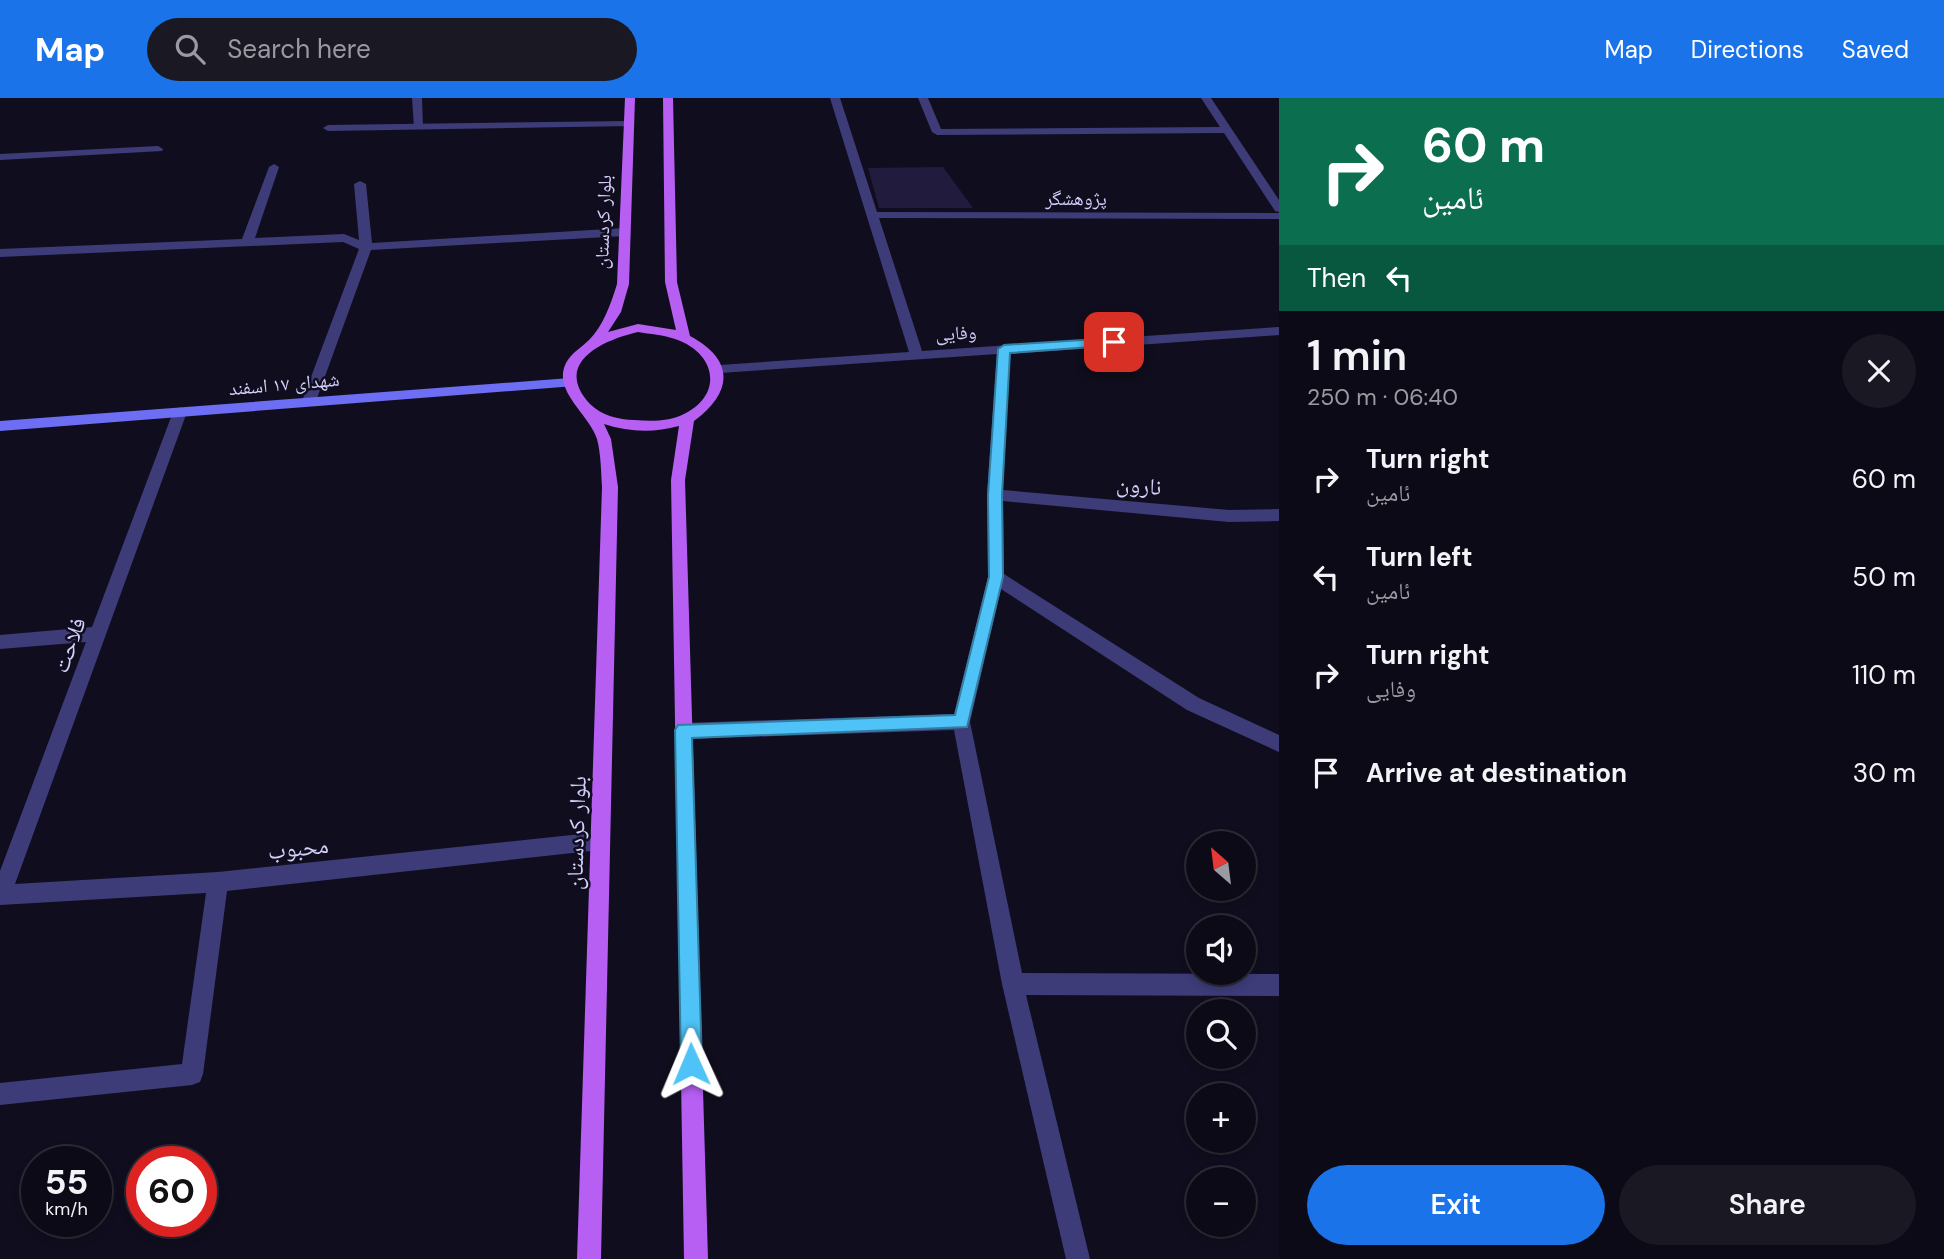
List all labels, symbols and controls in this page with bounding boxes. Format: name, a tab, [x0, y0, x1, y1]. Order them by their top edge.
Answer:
search box	[147, 18, 637, 81]
text: Map	[35, 28, 105, 71]
icon: search	[171, 30, 209, 68]
text: Search here	[227, 32, 371, 66]
text: Map	[1605, 34, 1653, 65]
text: Directions	[1691, 34, 1804, 65]
text: Saved	[1842, 34, 1909, 65]
text: 60 m	[1422, 113, 1545, 177]
icon: right	[1307, 126, 1398, 217]
street label: بلوار کردستان	[589, 174, 617, 270]
text: ئامین	[1422, 177, 1484, 219]
street label: پژوهشگر	[1044, 186, 1107, 211]
icon: left	[1380, 259, 1418, 297]
text: Then	[1307, 261, 1366, 295]
pin	[1084, 312, 1144, 372]
street label: وفایی	[935, 319, 977, 347]
icon: arrive	[1095, 323, 1133, 361]
text: 1 min	[1307, 328, 1407, 383]
button: close	[1842, 334, 1916, 408]
street label: شهدای ۱۷ اسفند	[228, 367, 340, 401]
text: 250 m · 06:40	[1307, 382, 1458, 412]
text: Turn right	[1366, 442, 1490, 476]
icon: right	[1307, 460, 1345, 498]
text: 60 m	[1852, 462, 1916, 496]
street label: نارون	[1115, 468, 1163, 502]
text: ئامین	[1366, 478, 1410, 508]
text: Turn left	[1366, 540, 1473, 574]
icon: left	[1307, 558, 1345, 596]
text: 50 m	[1852, 560, 1916, 594]
text: ئامین	[1366, 576, 1410, 606]
street label: فلاحت	[45, 613, 93, 677]
text: Turn right	[1366, 638, 1490, 672]
icon: right	[1307, 656, 1345, 694]
text: 110 m	[1852, 658, 1916, 692]
text: وفایی	[1366, 674, 1416, 704]
icon: arrive	[1307, 754, 1345, 792]
text: Arrive at destination	[1366, 756, 1627, 790]
text: 30 m	[1853, 756, 1916, 790]
street label: بلوار کردستان	[559, 775, 593, 891]
street label: محبوب	[266, 830, 330, 866]
north arrow	[1186, 831, 1256, 901]
map controls	[1186, 831, 1256, 1237]
button: sound	[1186, 915, 1256, 985]
button: search	[1186, 999, 1256, 1069]
position arrow	[654, 1027, 728, 1101]
button: +	[1186, 1083, 1256, 1153]
speed limit sign: 60	[126, 1146, 217, 1237]
text: 55	[45, 1159, 88, 1205]
button: Exit	[1307, 1165, 1605, 1245]
button: Share	[1619, 1165, 1916, 1245]
button: −	[1186, 1167, 1256, 1237]
text: km/h	[45, 1197, 88, 1221]

